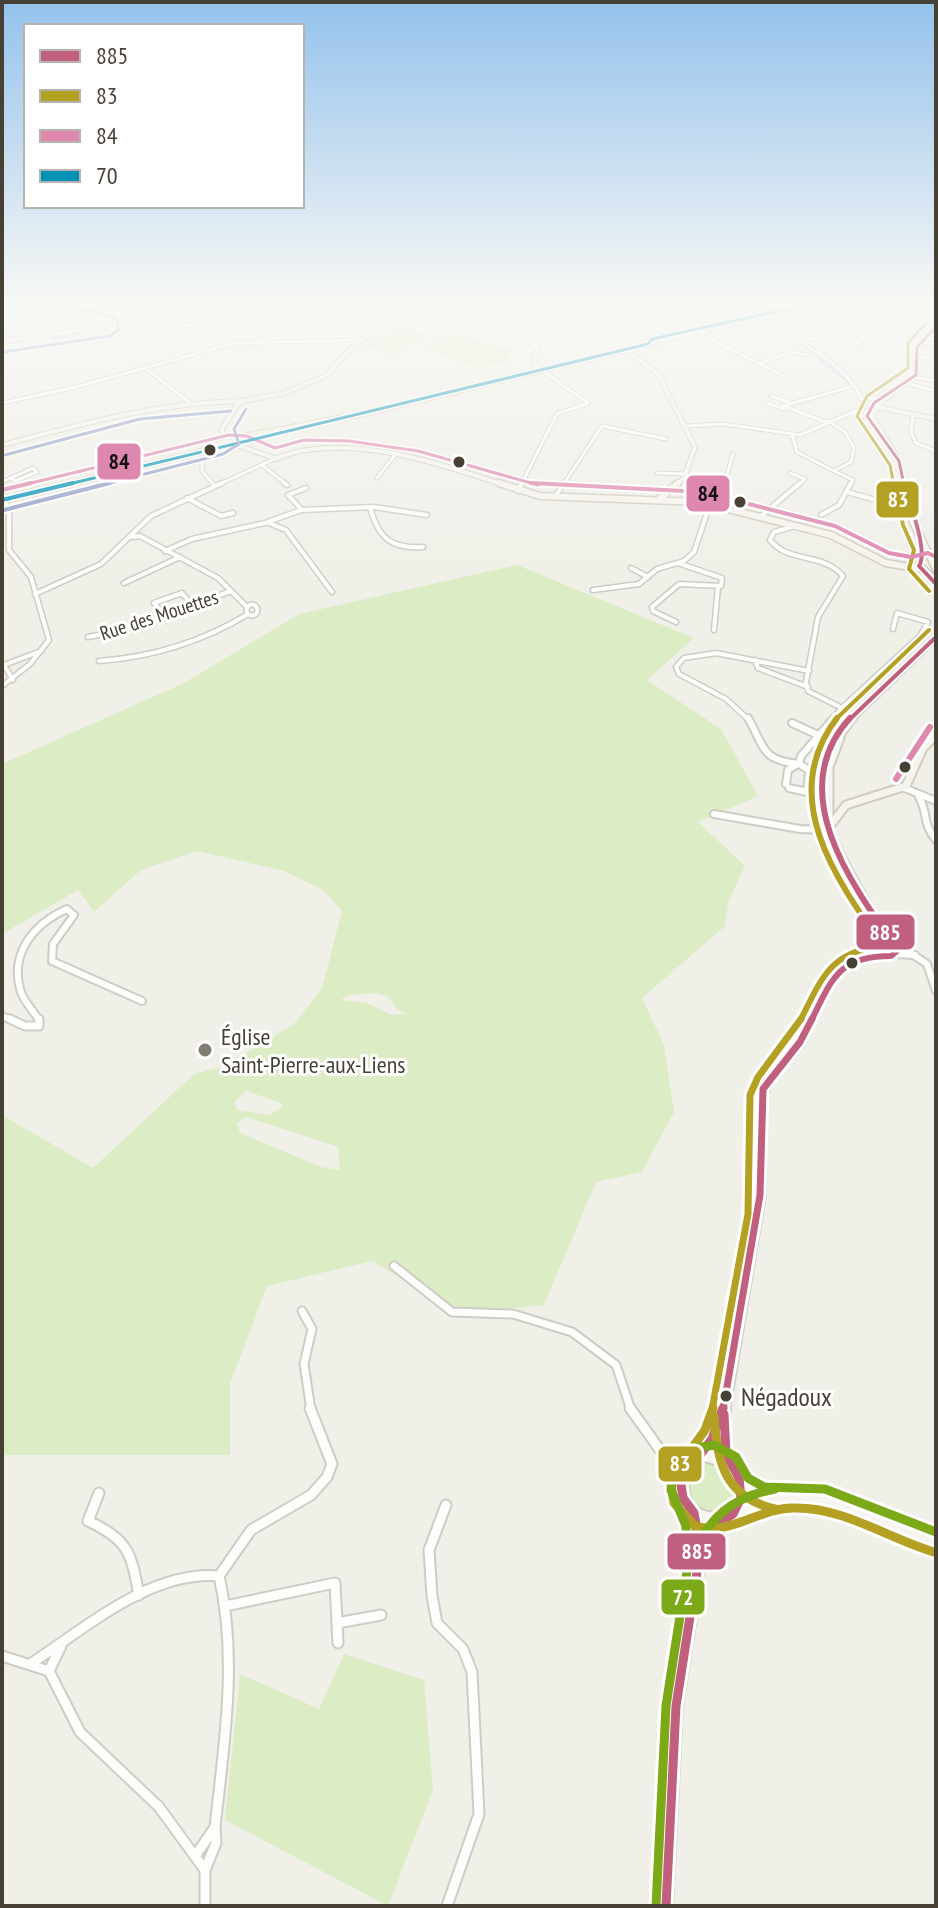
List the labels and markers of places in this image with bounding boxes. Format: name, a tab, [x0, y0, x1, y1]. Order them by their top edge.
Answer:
unlabelled marker	[202, 442, 218, 458]
unlabelled marker	[451, 454, 467, 470]
unlabelled marker	[732, 494, 748, 510]
unlabelled marker	[897, 759, 913, 775]
unlabelled marker	[844, 955, 860, 971]
place label: Église Saint-Pierre-aux-Liens	[221, 1021, 405, 1080]
marker: Église Saint-Pierre-aux-Liens	[196, 1041, 214, 1059]
place label: Négadoux	[741, 1380, 832, 1413]
marker: Négadoux	[718, 1388, 734, 1404]

